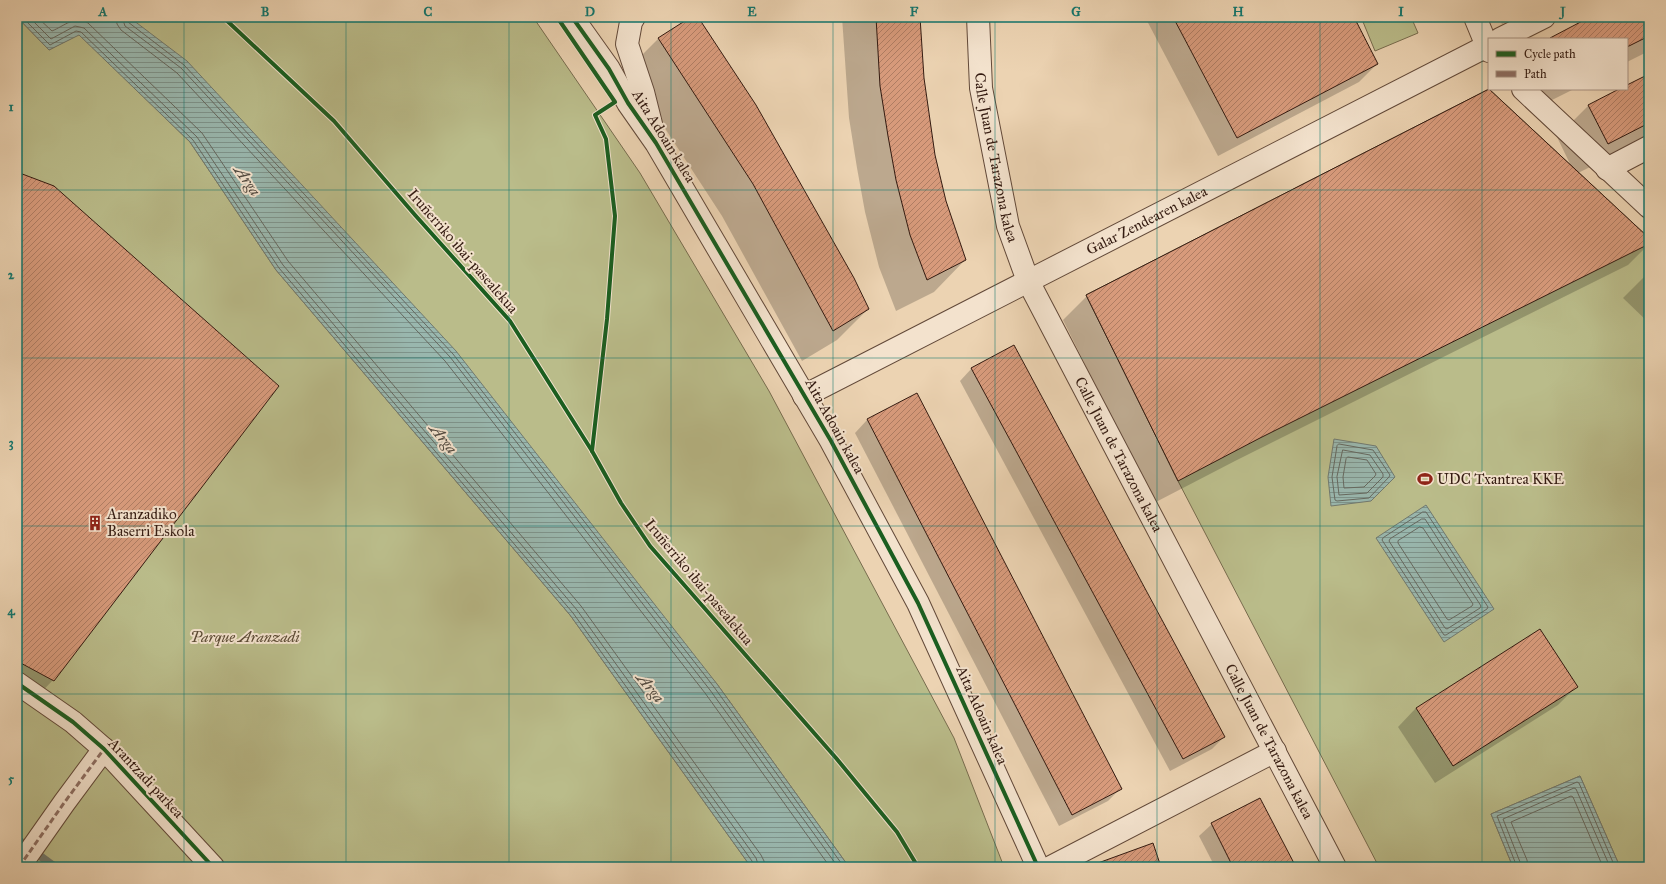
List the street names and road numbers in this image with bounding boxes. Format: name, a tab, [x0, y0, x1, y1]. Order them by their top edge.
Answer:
street label: Calle Juan de Tarazona kalea	[971, 72, 1022, 245]
street label: Aita Adoain kalea	[628, 85, 700, 186]
street label: Galar Zendearen kalea	[1083, 182, 1211, 259]
street label: Iruñerriko ibai-pasealekua	[404, 185, 522, 317]
street label: Aita Adoain kalea	[801, 374, 869, 477]
street label: Calle Juan de Tarazona kalea	[1071, 374, 1167, 536]
street label: Iruñerriko ibai-pasealekua	[641, 515, 757, 649]
street label: Calle Juan de Tarazona kalea	[1221, 661, 1318, 823]
street label: Aita Adoain kalea	[952, 662, 1012, 768]
street label: Arantzadi parkea	[104, 734, 188, 822]

